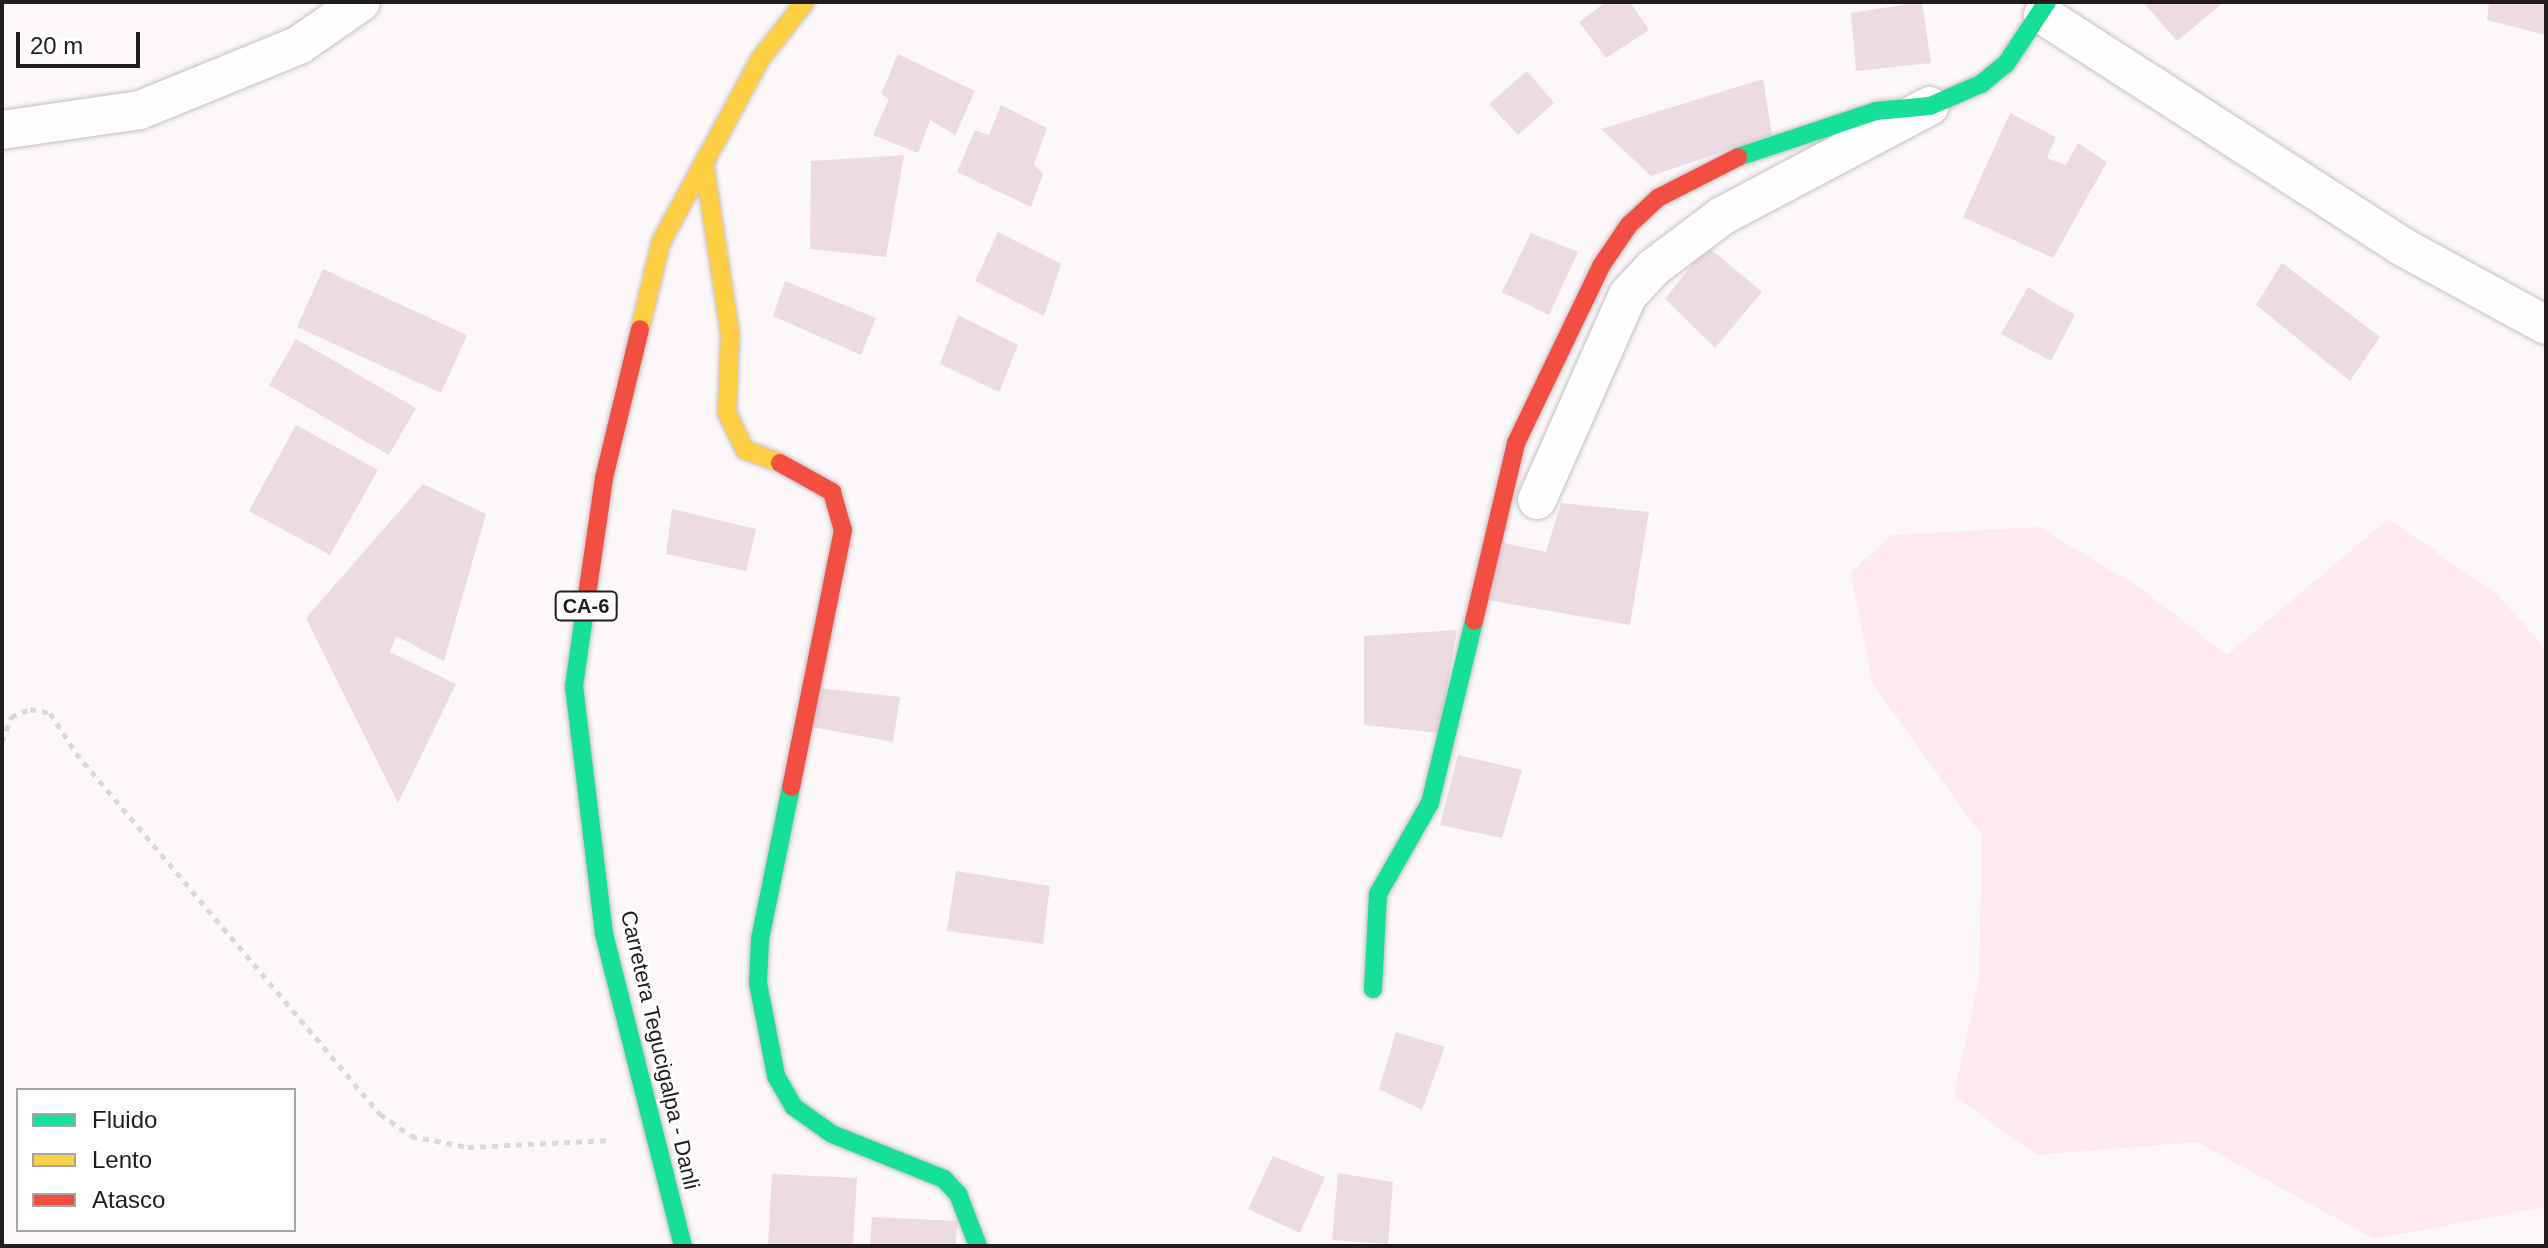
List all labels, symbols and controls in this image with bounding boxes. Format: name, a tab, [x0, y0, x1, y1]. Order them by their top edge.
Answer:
scale bar	[20, 16, 144, 66]
text: 20 m	[30, 32, 83, 59]
road number: CA-6	[554, 590, 618, 622]
street label: Carretera Tegucigalpa - Danli	[615, 908, 705, 1192]
legend	[16, 1088, 296, 1232]
text: Fluido	[92, 1106, 157, 1133]
text: Lento	[92, 1146, 152, 1173]
text: Atasco	[92, 1186, 165, 1213]

